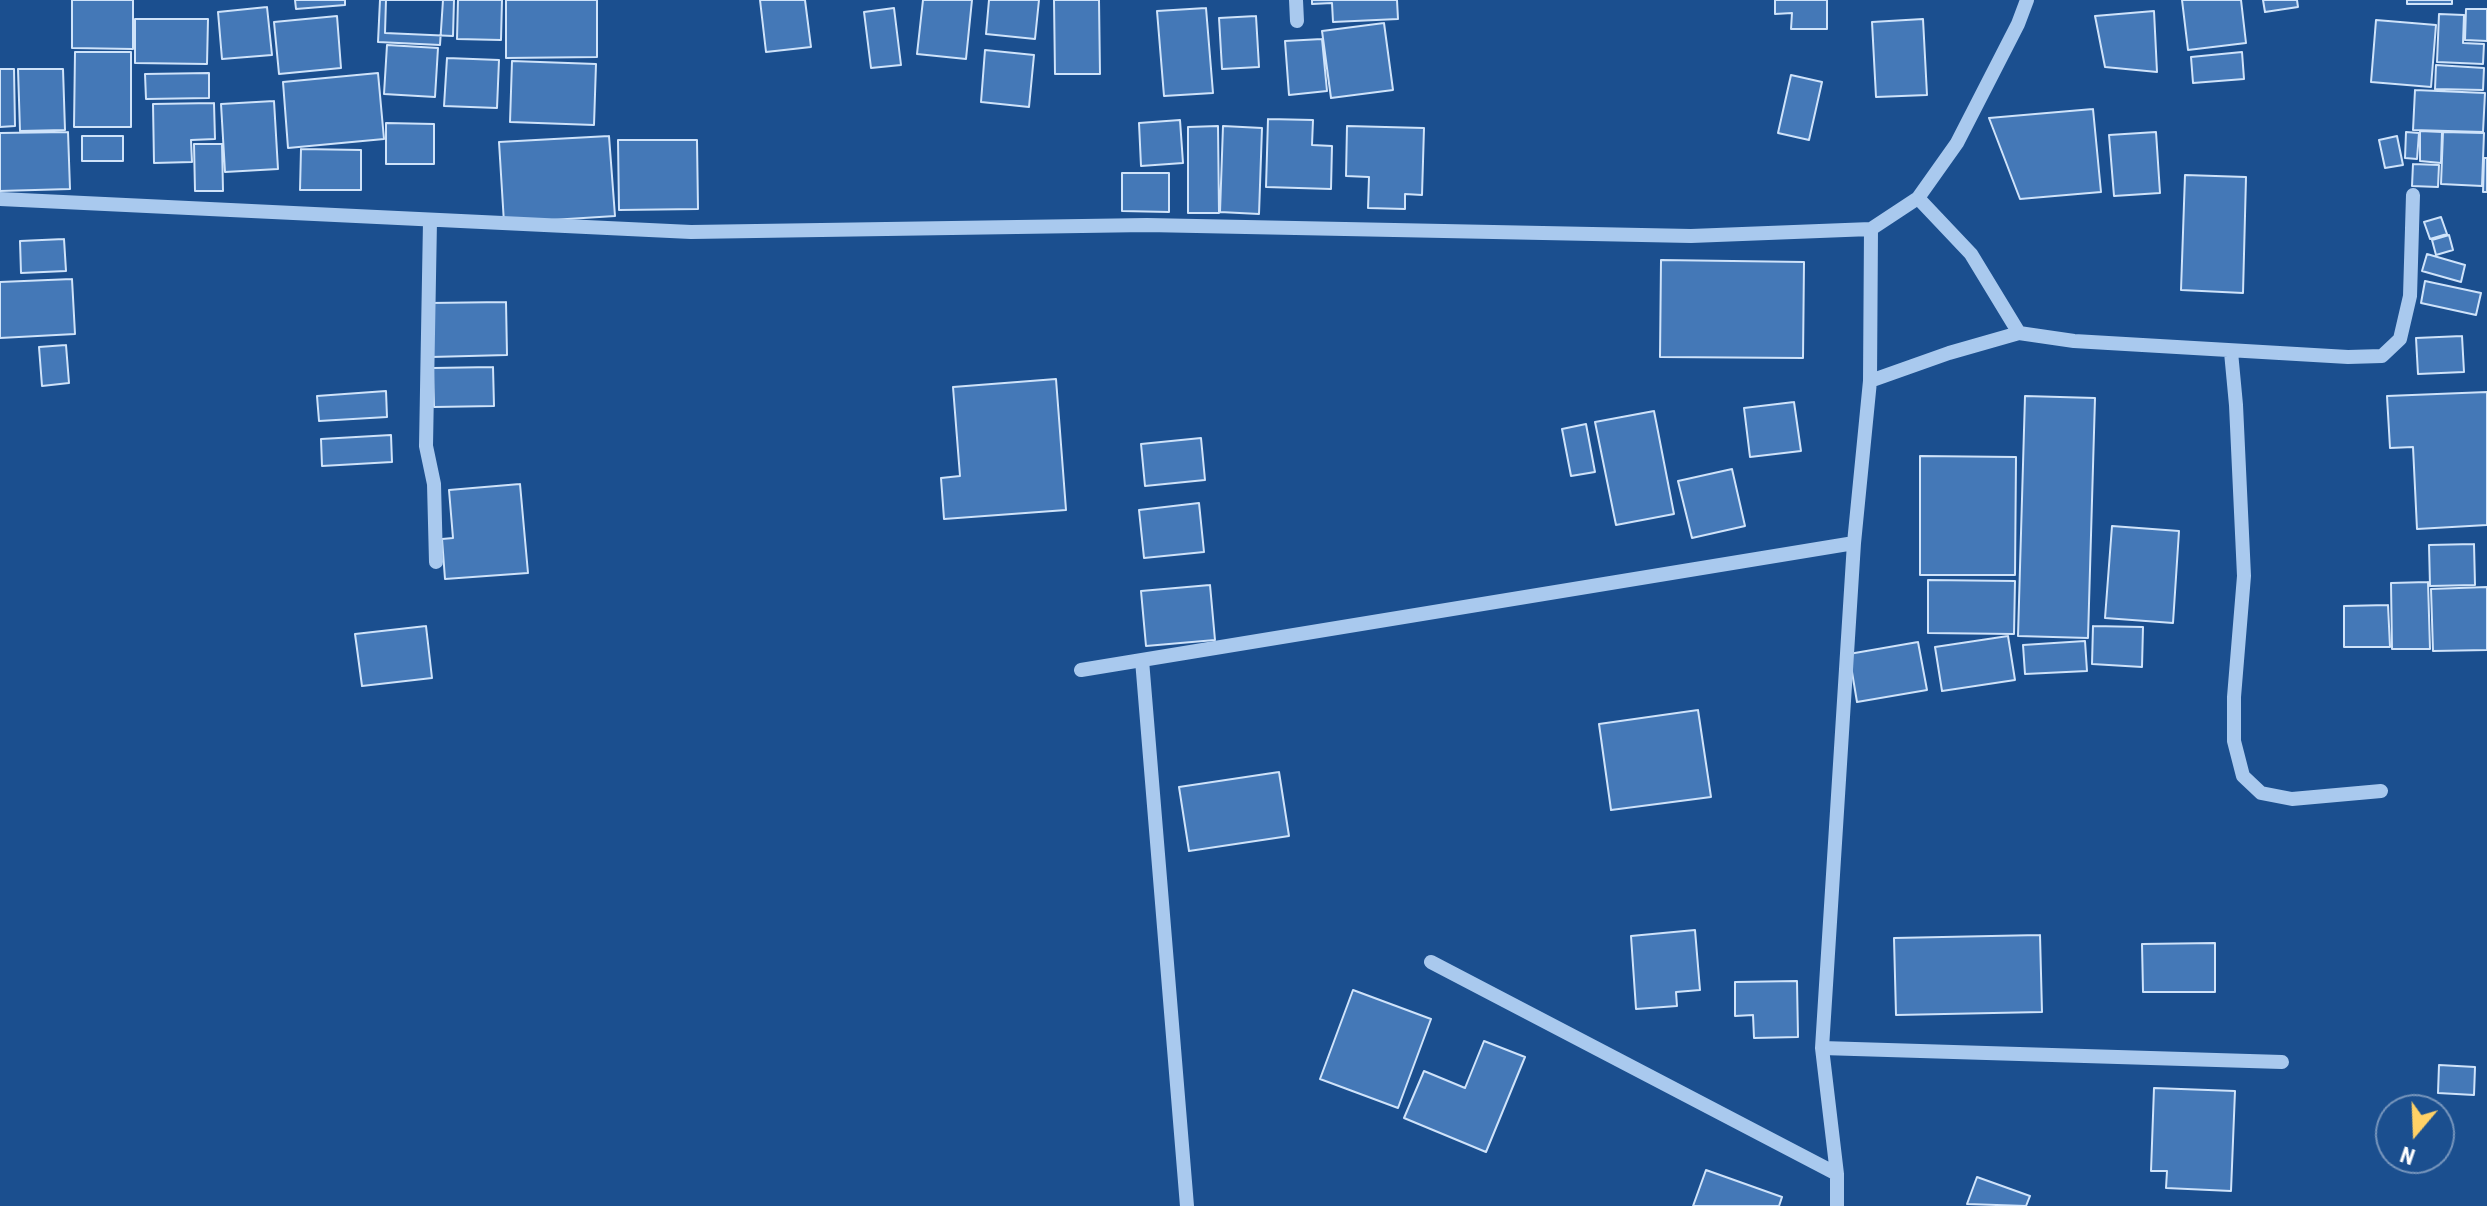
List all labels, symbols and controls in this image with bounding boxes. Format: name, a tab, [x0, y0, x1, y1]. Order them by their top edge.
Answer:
north arrow	[2375, 1094, 2455, 1174]
text: N	[2397, 1141, 2418, 1169]

